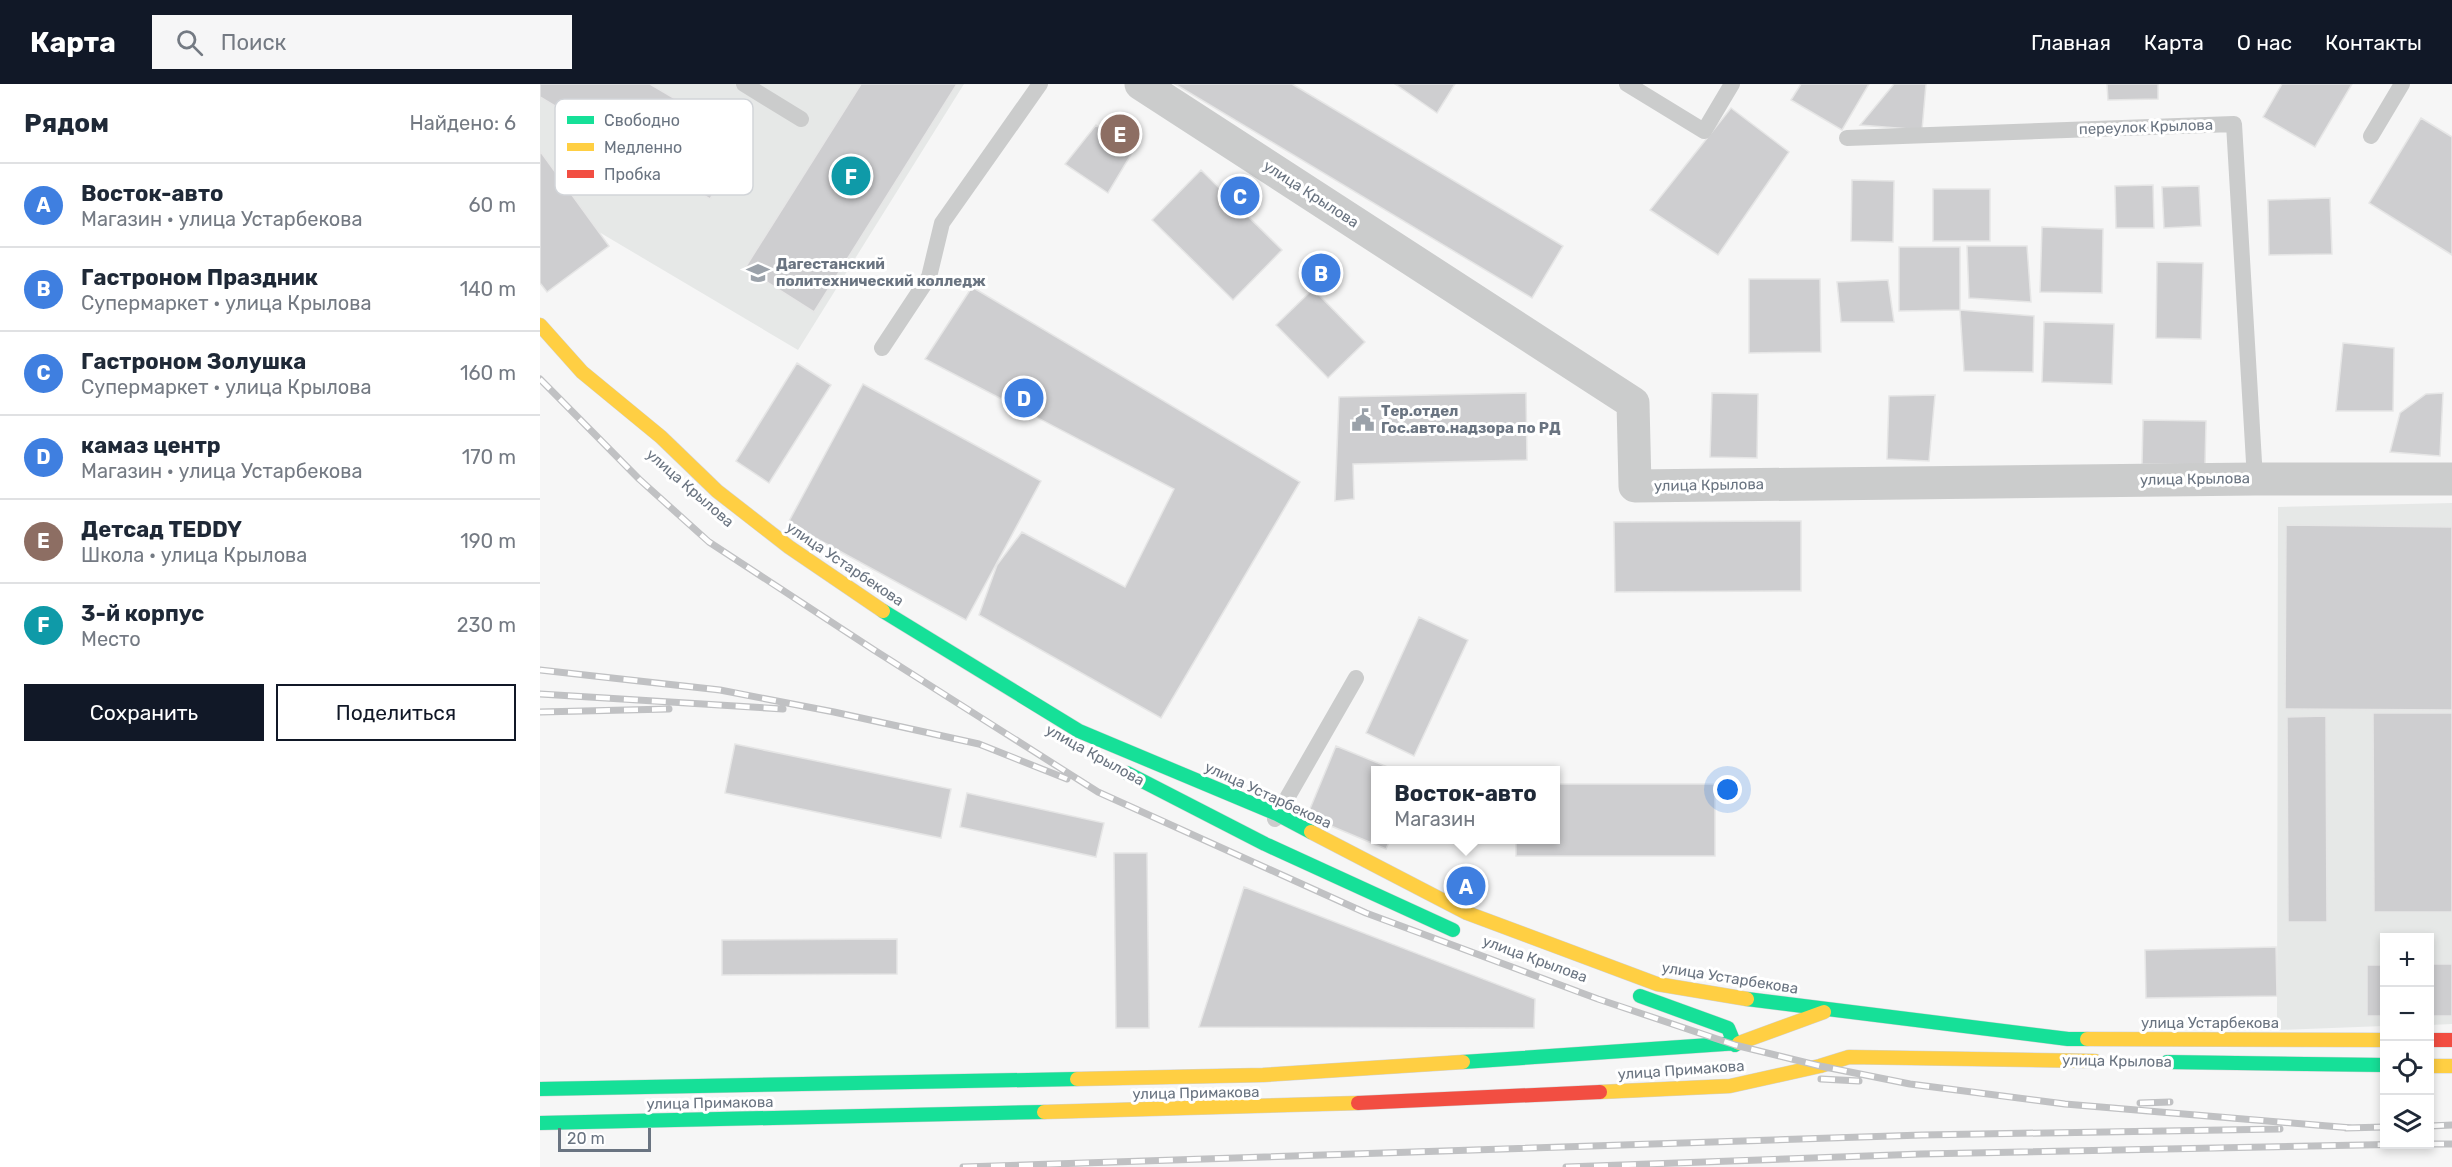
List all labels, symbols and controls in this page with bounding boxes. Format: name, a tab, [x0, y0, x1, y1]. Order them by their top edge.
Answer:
search box	[152, 15, 572, 69]
text: Карта	[30, 26, 116, 59]
icon: search	[173, 26, 206, 59]
text: Поиск	[221, 29, 286, 56]
text: Главная	[2031, 30, 2111, 55]
text: Карта	[2144, 30, 2204, 55]
text: О нас	[2237, 30, 2292, 55]
text: Контакты	[2325, 30, 2422, 55]
legend	[555, 99, 753, 195]
text: Рядом	[24, 108, 109, 139]
text: Найдено: 6	[410, 111, 516, 135]
text: Свободно	[604, 111, 680, 130]
pin: E	[1100, 112, 1140, 156]
street label: переулок Крылова	[2079, 116, 2213, 138]
text: Медленно	[604, 138, 682, 157]
pin: F	[832, 154, 870, 199]
street label: улица Крылова	[1260, 157, 1362, 231]
text: Пробка	[604, 165, 661, 184]
pin: C	[1220, 174, 1260, 218]
text: Восток-авто	[81, 180, 223, 207]
text: A	[36, 193, 51, 217]
text: 60 m	[469, 193, 516, 217]
text: Магазин · улица Устарбекова	[81, 207, 362, 231]
pin: B	[1302, 250, 1340, 296]
place label: Дагестанский политехнический колледж	[776, 255, 986, 290]
school or university icon: Дагестанский политехнический колледж	[745, 260, 771, 286]
text: Гастроном Праздник	[81, 264, 318, 291]
text: B	[36, 277, 51, 301]
text: 140 m	[460, 277, 516, 301]
text: Супермаркет · улица Крылова	[81, 291, 372, 315]
text: Гастроном Золушка	[81, 348, 306, 375]
text: C	[36, 361, 51, 385]
text: 160 m	[460, 361, 516, 385]
text: Супермаркет · улица Крылова	[81, 375, 372, 399]
pin: D	[1004, 376, 1044, 420]
place label: Тер.отдел Гос.авто.надзора по РД	[1381, 402, 1561, 437]
public building icon: Тер.отдел Гос.авто.надзора по РД	[1350, 407, 1376, 433]
text: камаз центр	[81, 432, 221, 459]
text: D	[36, 445, 51, 469]
text: 170 m	[462, 445, 516, 469]
street label: улица Крылова	[643, 445, 737, 531]
text: Магазин · улица Устарбекова	[81, 459, 362, 483]
street label: улица Крылова	[2140, 469, 2250, 489]
street label: улица Крылова	[1654, 475, 1764, 495]
text: Детсад TEDDY	[81, 516, 242, 543]
street label: улица Устарбекова	[783, 518, 907, 610]
text: E	[37, 529, 50, 553]
text: 190 m	[460, 529, 516, 553]
text: Школа · улица Крылова	[81, 543, 307, 567]
text: 3-й корпус	[81, 600, 204, 627]
text: F	[37, 613, 50, 637]
text: 230 m	[457, 613, 516, 637]
text: Место	[81, 627, 141, 651]
button: Сохранить	[24, 684, 264, 741]
button: Поделиться	[276, 684, 516, 741]
street label: улица Крылова	[1043, 720, 1147, 790]
street label: улица Устарбекова	[1202, 758, 1334, 832]
popup	[1371, 766, 1560, 844]
your location	[1713, 775, 1742, 804]
text: Восток-авто	[1394, 780, 1537, 807]
text: Магазин	[1394, 807, 1475, 831]
pin: A	[1446, 864, 1486, 908]
street label: улица Крылова	[1480, 932, 1590, 986]
map controls	[2380, 933, 2434, 1149]
button: +	[2380, 933, 2434, 987]
street label: улица Устарбекова	[1660, 958, 1800, 998]
button: −	[2380, 987, 2434, 1041]
street label: улица Устарбекова	[2141, 1014, 2279, 1032]
button: locate	[2380, 1041, 2434, 1095]
street label: улица Крылова	[2062, 1051, 2172, 1071]
street label: улица Примакова	[1617, 1057, 1745, 1083]
street label: улица Примакова	[1132, 1083, 1260, 1103]
street label: улица Примакова	[646, 1093, 774, 1113]
button: layers	[2380, 1095, 2434, 1149]
scale bar	[558, 1125, 651, 1152]
text: 20 m	[567, 1129, 605, 1148]

